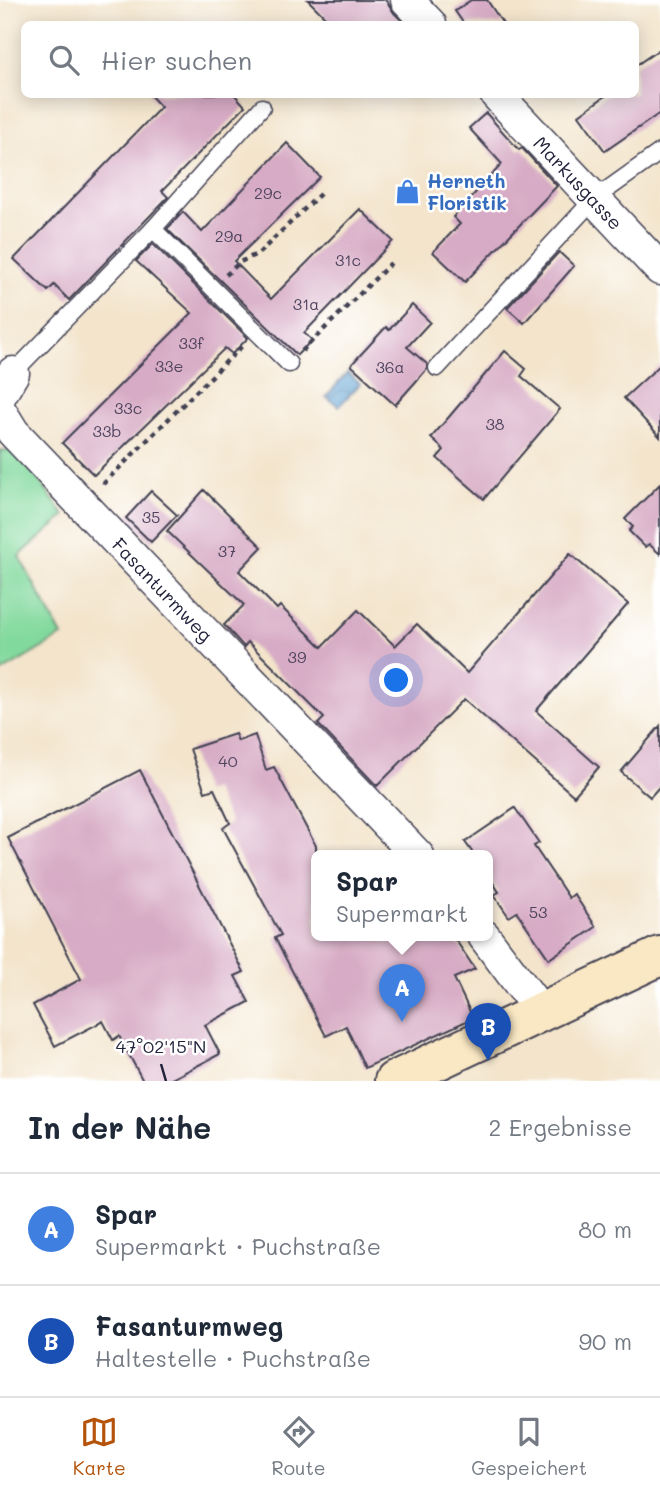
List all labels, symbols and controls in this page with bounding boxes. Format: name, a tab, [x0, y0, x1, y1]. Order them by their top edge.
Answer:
search box	[21, 21, 639, 98]
icon: search	[45, 41, 83, 79]
text: Hier suchen	[101, 43, 252, 77]
street label: Markusgasse	[529, 130, 629, 234]
place label: Herneth Floristik	[427, 168, 507, 215]
shop icon: Herneth Floristik	[393, 177, 421, 205]
house number: 29c	[254, 182, 282, 203]
house number: 29a	[215, 225, 243, 246]
house number: 31c	[335, 249, 361, 270]
house number: 31a	[293, 293, 319, 314]
house number: 33f	[179, 332, 204, 353]
house number: 33e	[155, 355, 183, 376]
house number: 36a	[375, 356, 405, 377]
house number: 33c	[114, 397, 142, 418]
house number: 38	[485, 413, 505, 434]
house number: 33b	[93, 420, 121, 441]
house number: 35	[142, 506, 160, 527]
street label: Fasanturmweg	[107, 532, 219, 647]
house number: 37	[218, 540, 236, 561]
house number: 39	[288, 646, 306, 667]
your location	[379, 663, 413, 697]
house number: 40	[218, 750, 238, 771]
popup	[311, 850, 493, 941]
text: Spar	[336, 864, 398, 898]
text: Supermarkt	[336, 898, 468, 928]
house number: 53	[529, 901, 547, 922]
pin: A	[379, 964, 425, 1022]
pin: B	[465, 1003, 511, 1061]
text: 47°02'15"N	[116, 1034, 206, 1058]
text: In der Nähe	[28, 1107, 211, 1147]
text: 2 Ergebnisse	[489, 1112, 632, 1142]
text: Spar	[95, 1197, 157, 1231]
text: A	[43, 1214, 59, 1244]
text: 80 m	[578, 1214, 632, 1244]
text: Supermarkt · Puchstraße	[95, 1231, 381, 1261]
text: Fasanturmweg	[95, 1309, 283, 1343]
text: B	[43, 1326, 59, 1356]
text: 90 m	[579, 1326, 632, 1356]
text: Haltestelle · Puchstraße	[95, 1343, 371, 1373]
tab: Karte	[73, 1413, 126, 1480]
tab: Route	[272, 1413, 326, 1480]
tab: Gespeichert	[471, 1413, 587, 1480]

